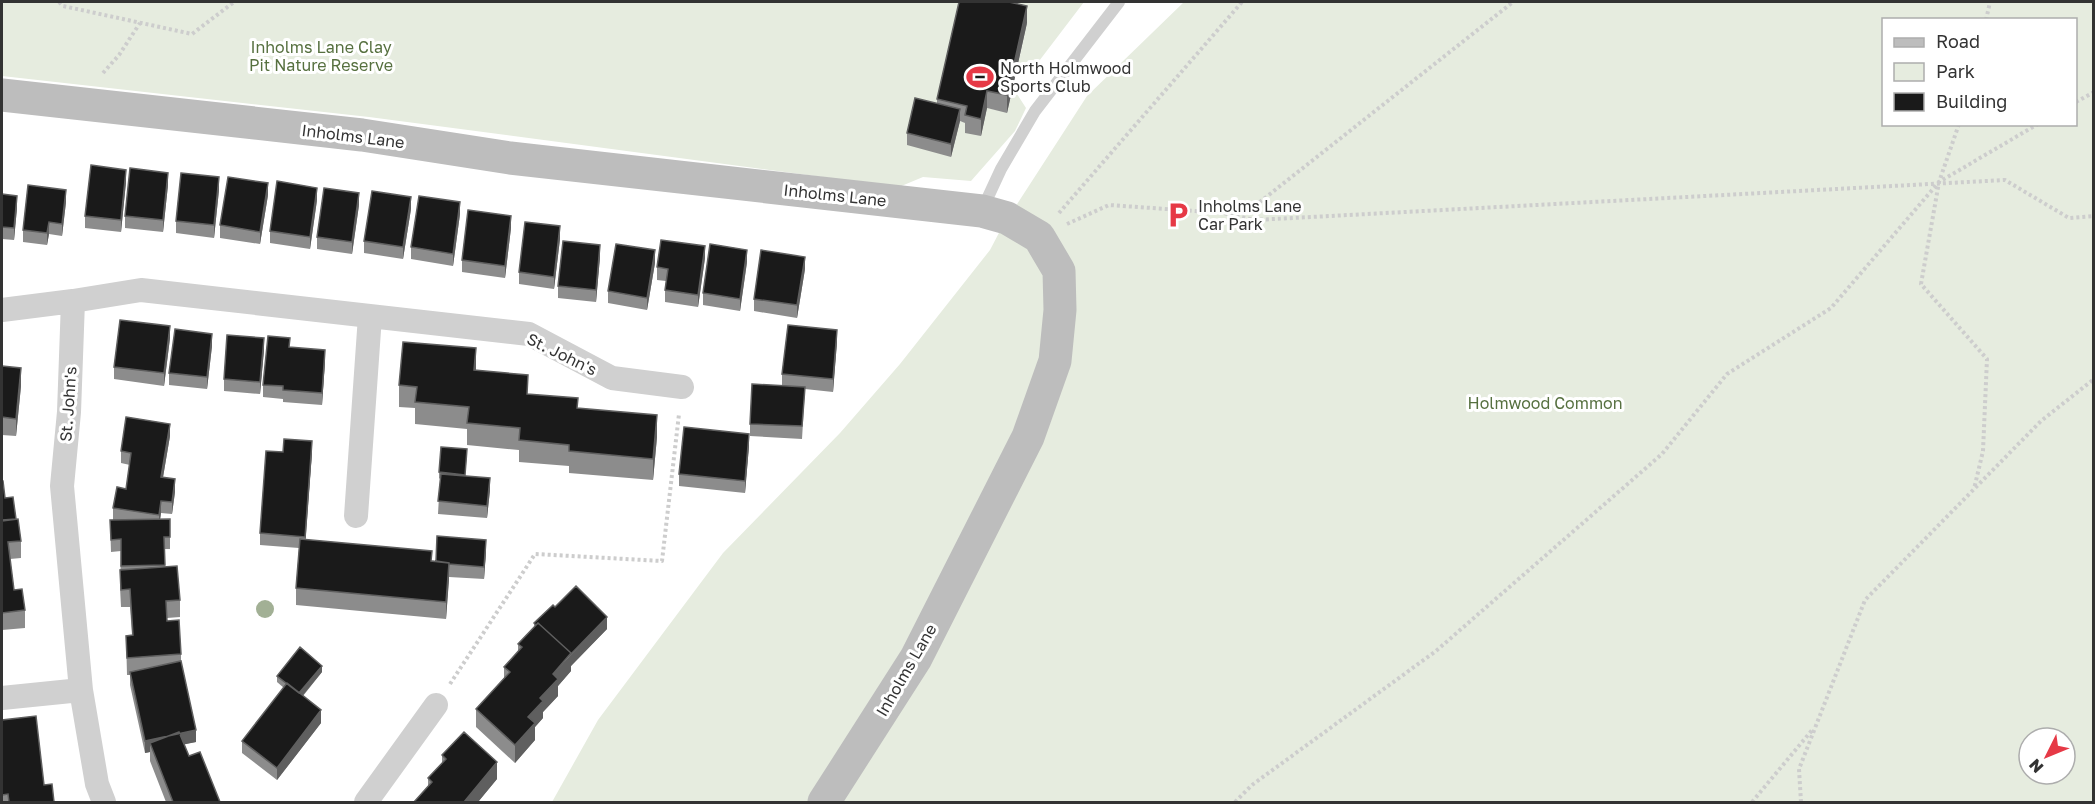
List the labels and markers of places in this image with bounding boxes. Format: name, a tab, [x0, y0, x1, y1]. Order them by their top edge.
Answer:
place label: North Holmwood Sports Club	[1000, 58, 1131, 96]
sports icon: North Holmwood Sports Club	[965, 62, 995, 92]
place label: Inholms Lane Car Park	[1198, 196, 1302, 234]
parking icon: Inholms Lane Car Park	[1163, 200, 1193, 230]

